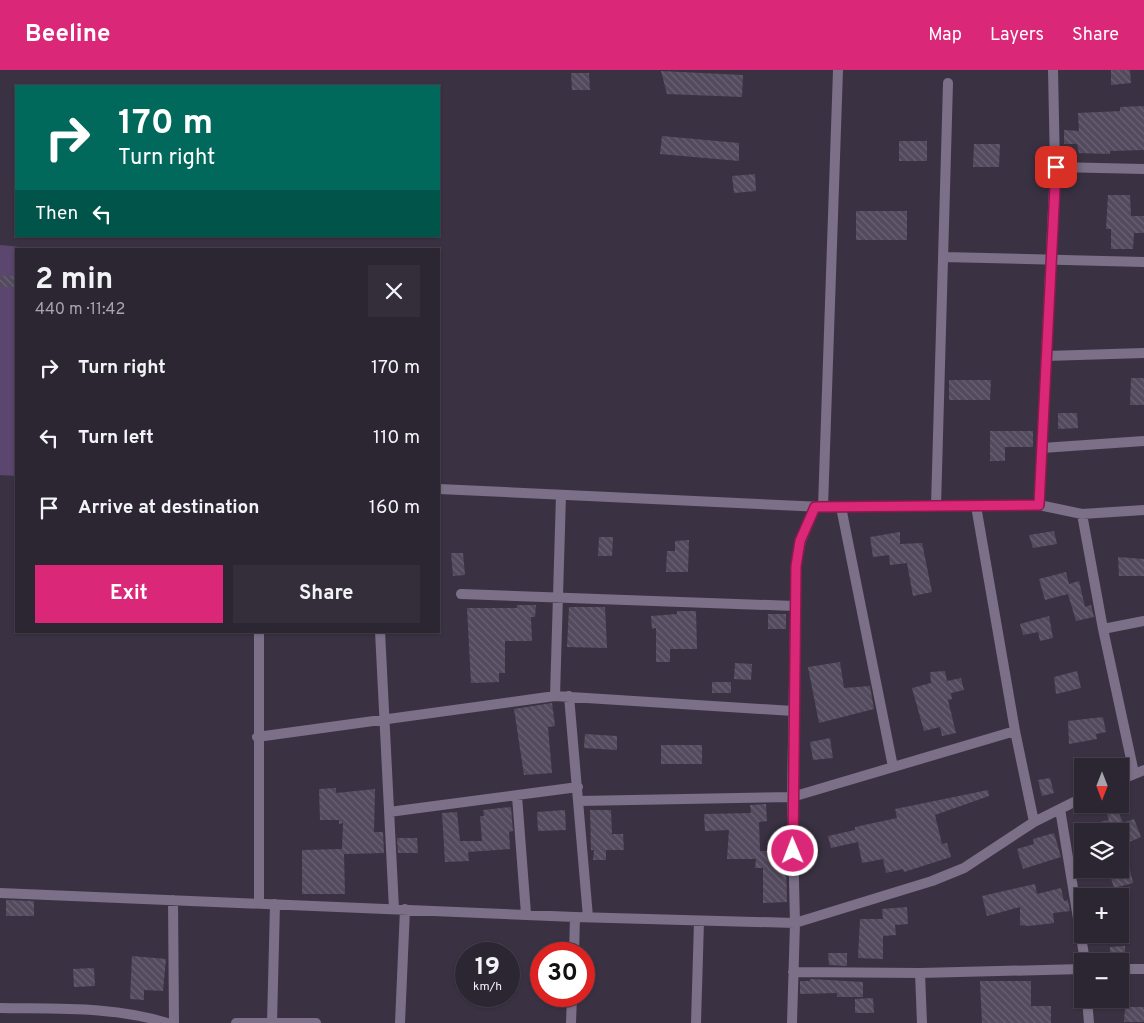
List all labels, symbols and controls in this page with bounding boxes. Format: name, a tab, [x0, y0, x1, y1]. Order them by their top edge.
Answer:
text: Beeline	[25, 20, 110, 50]
text: Map	[928, 24, 962, 47]
text: Layers	[990, 24, 1044, 47]
text: Share	[1072, 24, 1119, 47]
text: 170 m	[118, 102, 213, 146]
icon: right	[35, 105, 100, 170]
text: Turn right	[118, 145, 215, 172]
pin	[1035, 146, 1077, 188]
icon: arrive	[1042, 153, 1070, 181]
icon: left	[88, 200, 116, 228]
text: Then	[35, 202, 78, 226]
text: 2 min	[35, 262, 113, 299]
button: close	[368, 265, 420, 317]
text: 440 m · 11:42	[35, 300, 125, 320]
icon: right	[35, 354, 63, 382]
text: Turn right	[78, 356, 166, 380]
text: 170 m	[371, 356, 420, 380]
icon: left	[35, 424, 63, 452]
text: Turn left	[78, 426, 154, 450]
text: 110 m	[373, 426, 420, 450]
icon: arrive	[35, 494, 63, 522]
text: Arrive at destination	[78, 496, 259, 520]
text: 160 m	[369, 496, 420, 520]
button: Exit	[35, 565, 223, 623]
button: Share	[233, 565, 420, 623]
north arrow	[1074, 758, 1129, 812]
map controls	[1074, 758, 1129, 1008]
button: layers	[1074, 823, 1129, 878]
position arrow	[766, 824, 818, 876]
button: +	[1074, 888, 1129, 943]
speed limit sign: 30	[530, 942, 595, 1007]
text: 19	[475, 952, 500, 984]
button: −	[1074, 953, 1129, 1008]
text: km/h	[473, 979, 502, 995]

